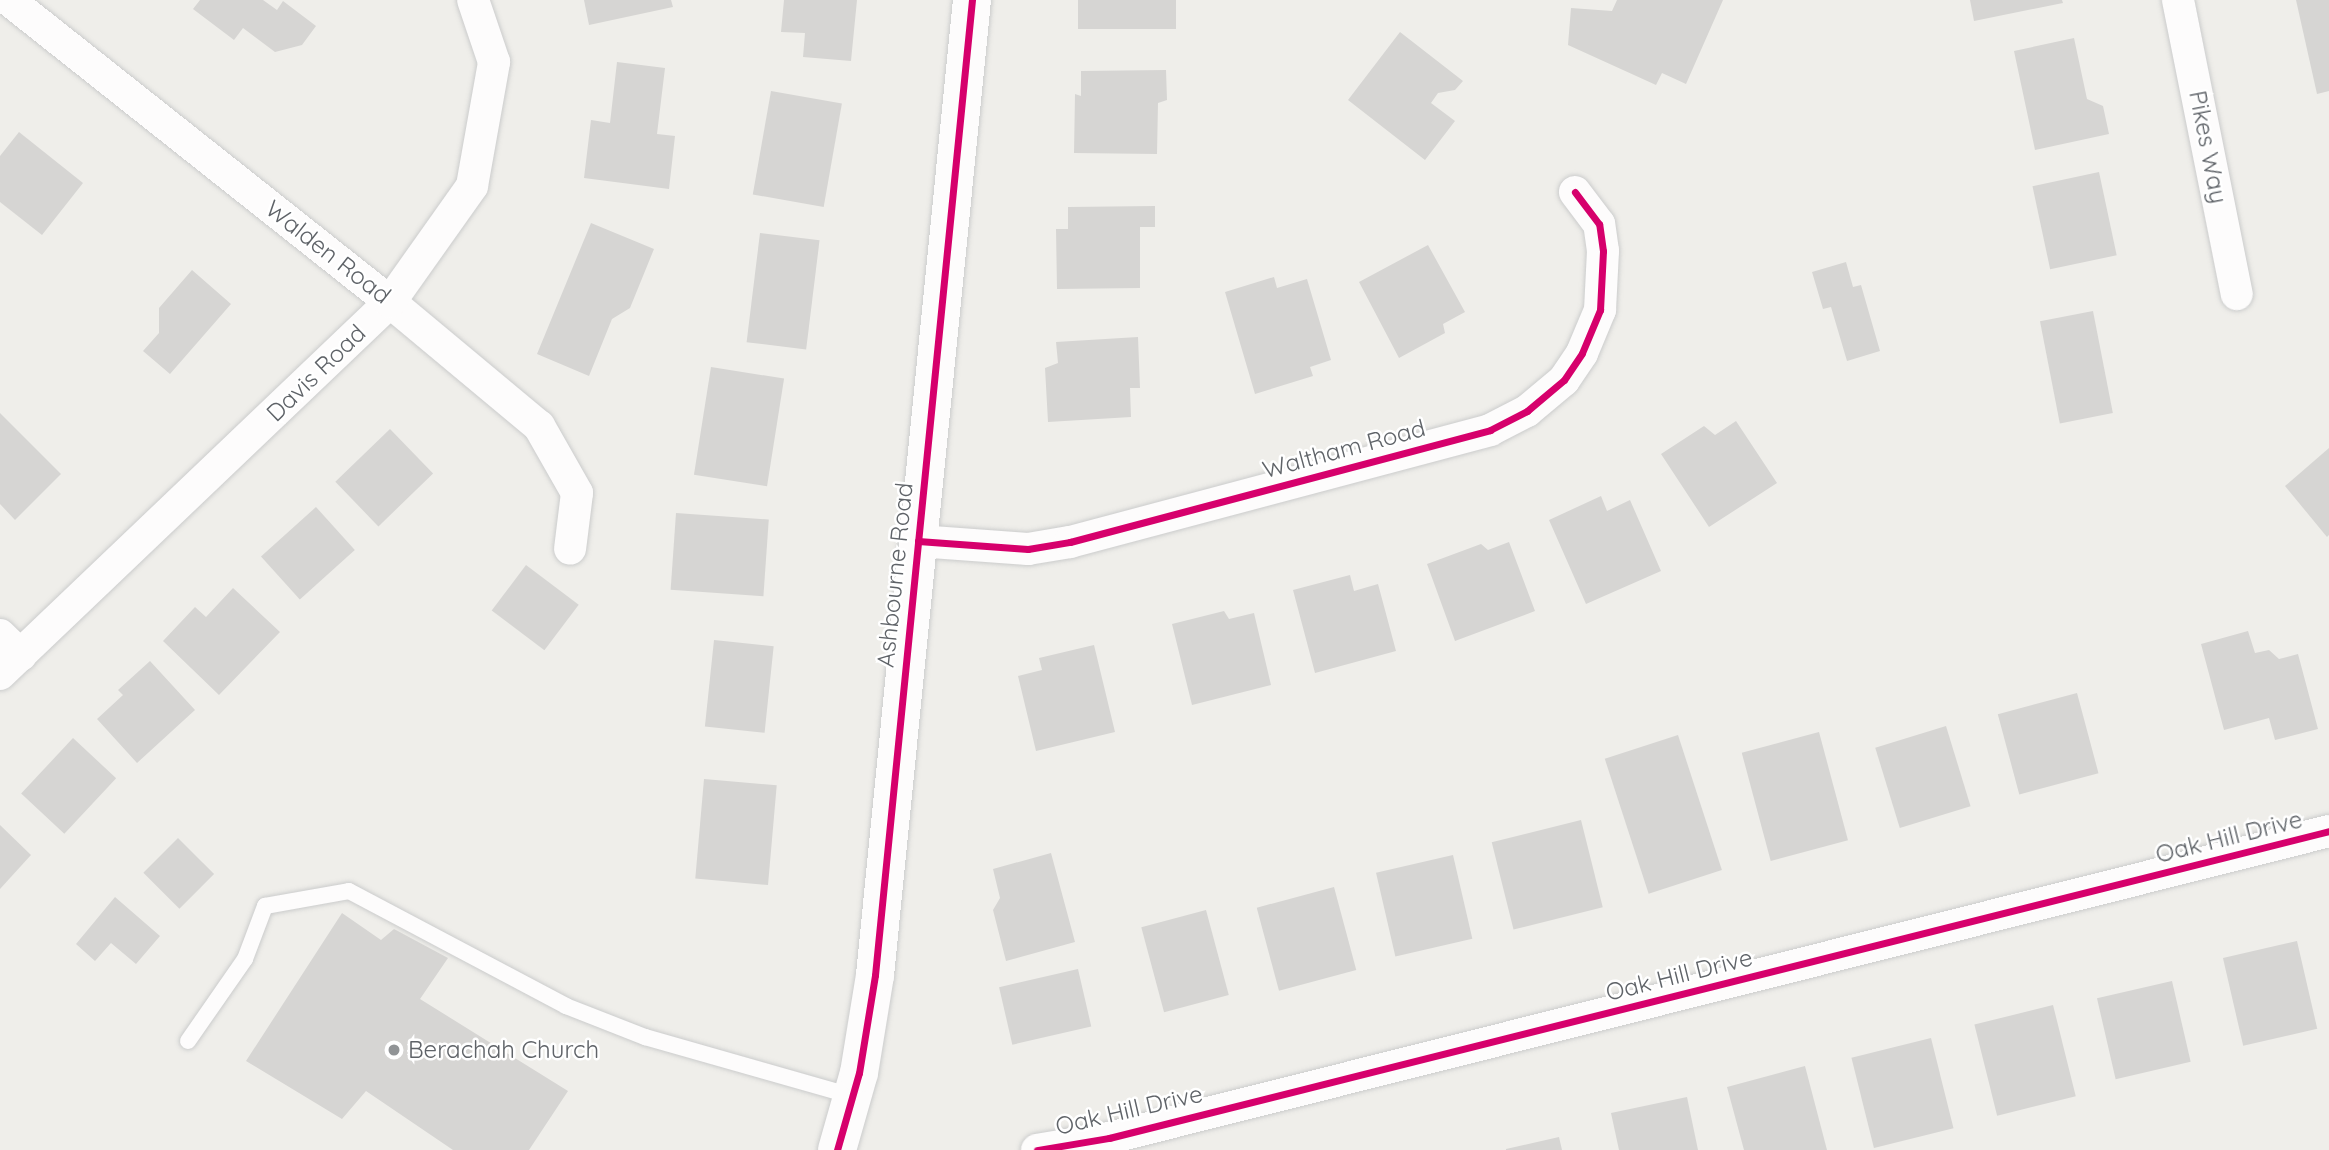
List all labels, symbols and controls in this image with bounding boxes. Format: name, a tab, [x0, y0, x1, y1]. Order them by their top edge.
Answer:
street label: Pikes Way	[2183, 88, 2233, 206]
street label: Walden Road	[260, 194, 396, 310]
street label: Davis Road	[260, 319, 372, 427]
street label: Waltham Road	[1259, 413, 1429, 485]
street label: Ashbourne Road	[871, 481, 919, 669]
street label: Oak Hill Drive	[2153, 805, 2305, 869]
street label: Oak Hill Drive	[1603, 943, 1755, 1007]
place label: Berachah Church	[408, 1036, 599, 1064]
marker: Berachah Church	[386, 1042, 402, 1058]
street label: Oak Hill Drive	[1053, 1079, 1205, 1141]

